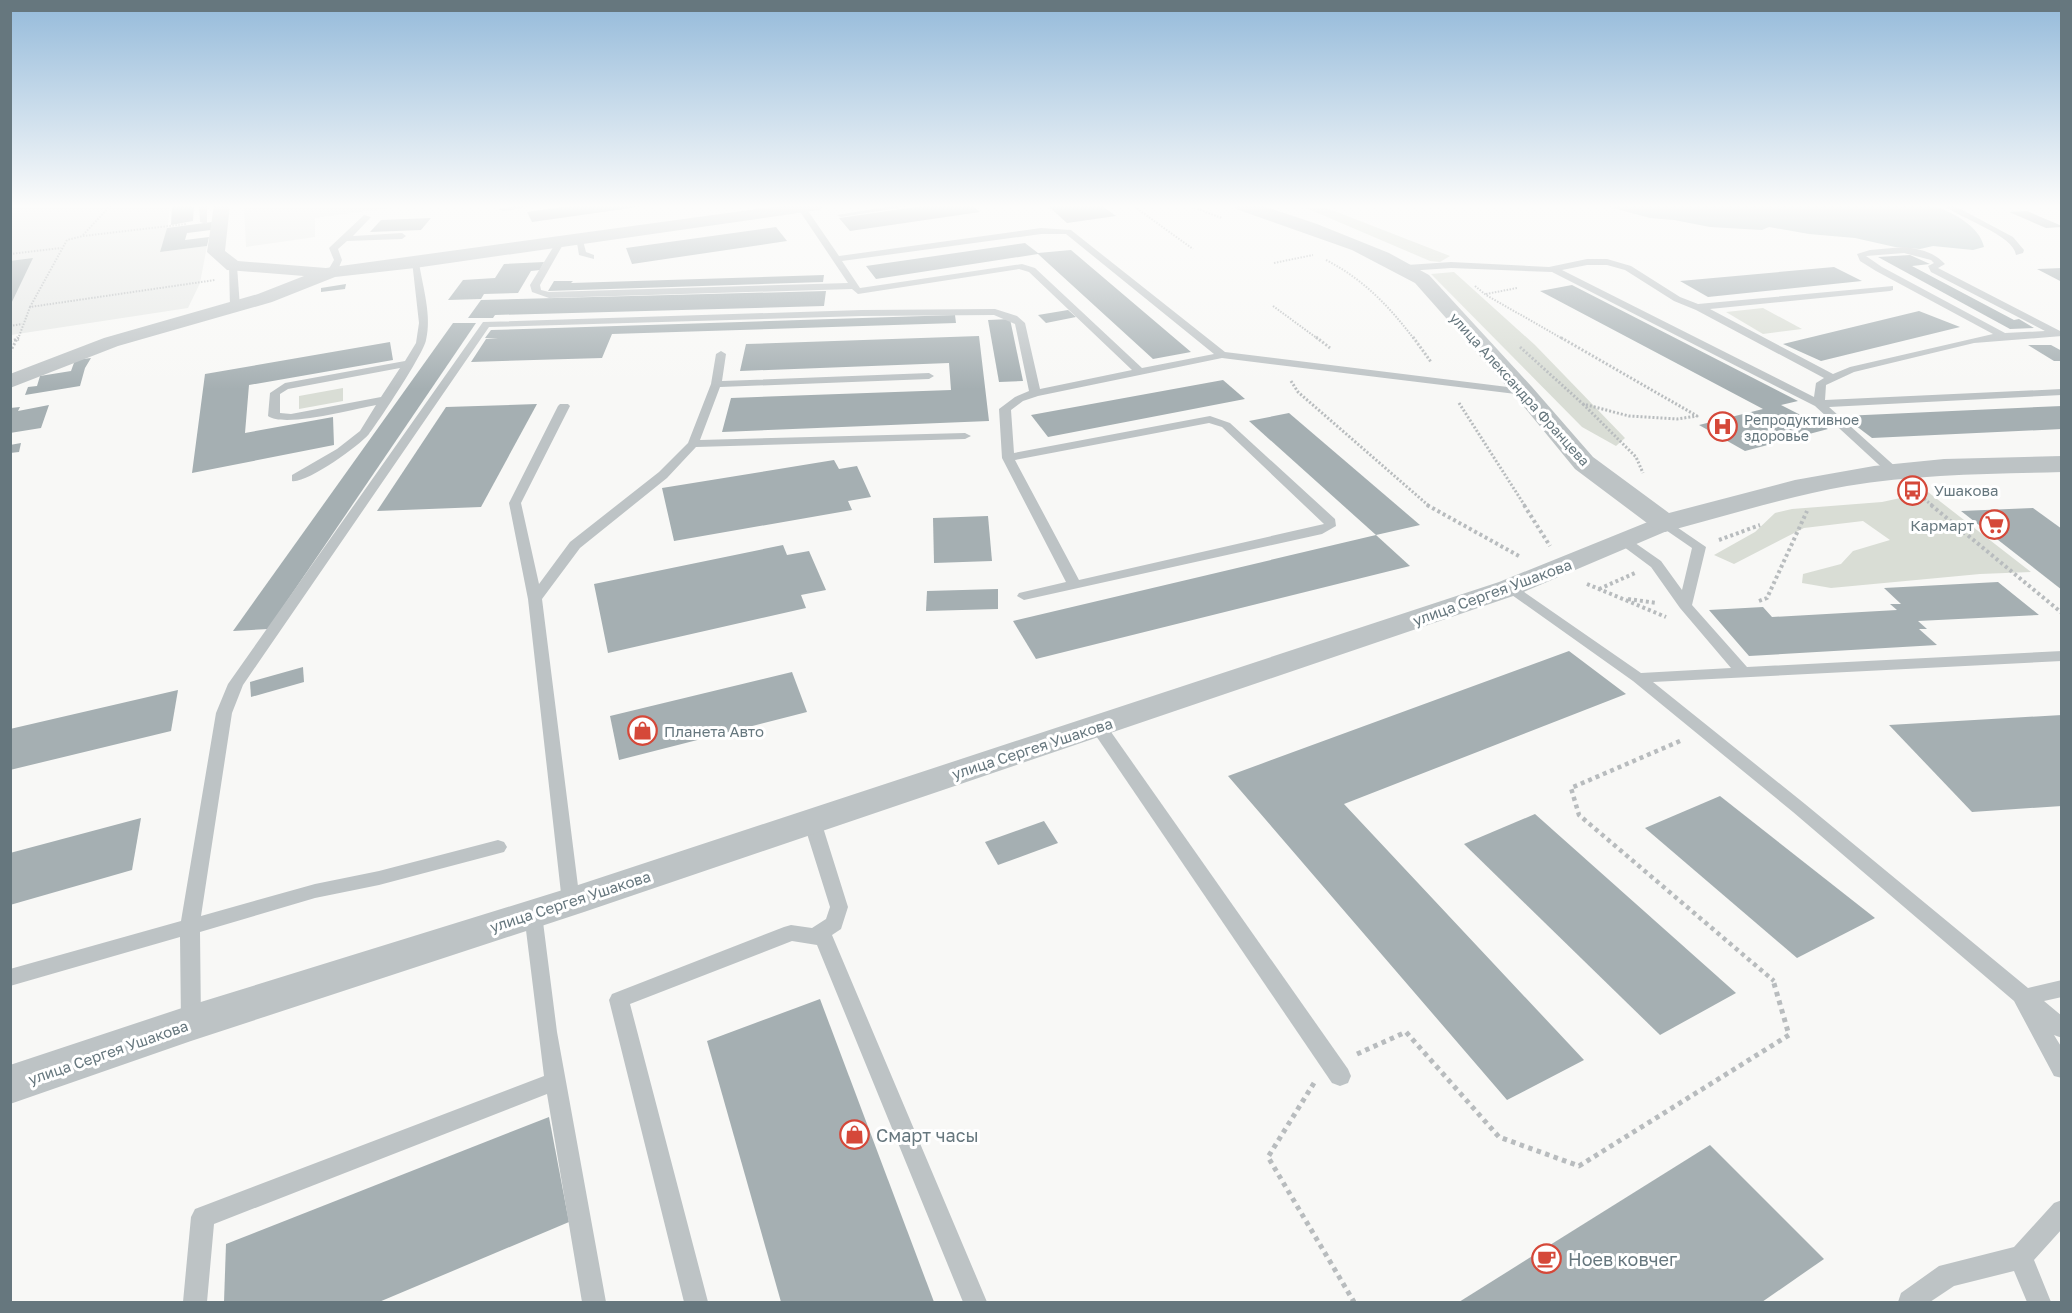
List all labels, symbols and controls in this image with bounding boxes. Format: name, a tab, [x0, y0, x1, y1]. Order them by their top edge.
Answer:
street label: улица Александра Францева	[1447, 309, 1593, 469]
hospital icon: Репродуктивное здоровье	[1707, 411, 1739, 443]
place label: Репродуктивное здоровье	[1744, 411, 1859, 444]
bus stop icon: Ушакова	[1897, 474, 1929, 506]
place label: Ушакова	[1934, 481, 1998, 499]
supermarket icon: Кармарт	[1979, 509, 2011, 541]
place label: Кармарт	[1910, 516, 1975, 534]
street label: улица Сергея Ушакова	[1410, 555, 1574, 629]
street label: улица Сергея Ушакова	[949, 713, 1115, 783]
shop icon: Планета Авто	[627, 715, 659, 747]
place label: Планета Авто	[664, 722, 764, 740]
street label: улица Сергея Ушакова	[487, 866, 653, 936]
street label: улица Сергея Ушакова	[26, 1016, 190, 1088]
shop icon: Смарт часы	[839, 1119, 871, 1151]
place label: Смарт часы	[876, 1124, 979, 1146]
cafe icon: Ноев ковчег	[1531, 1243, 1563, 1275]
place label: Ноев ковчег	[1568, 1248, 1677, 1270]

